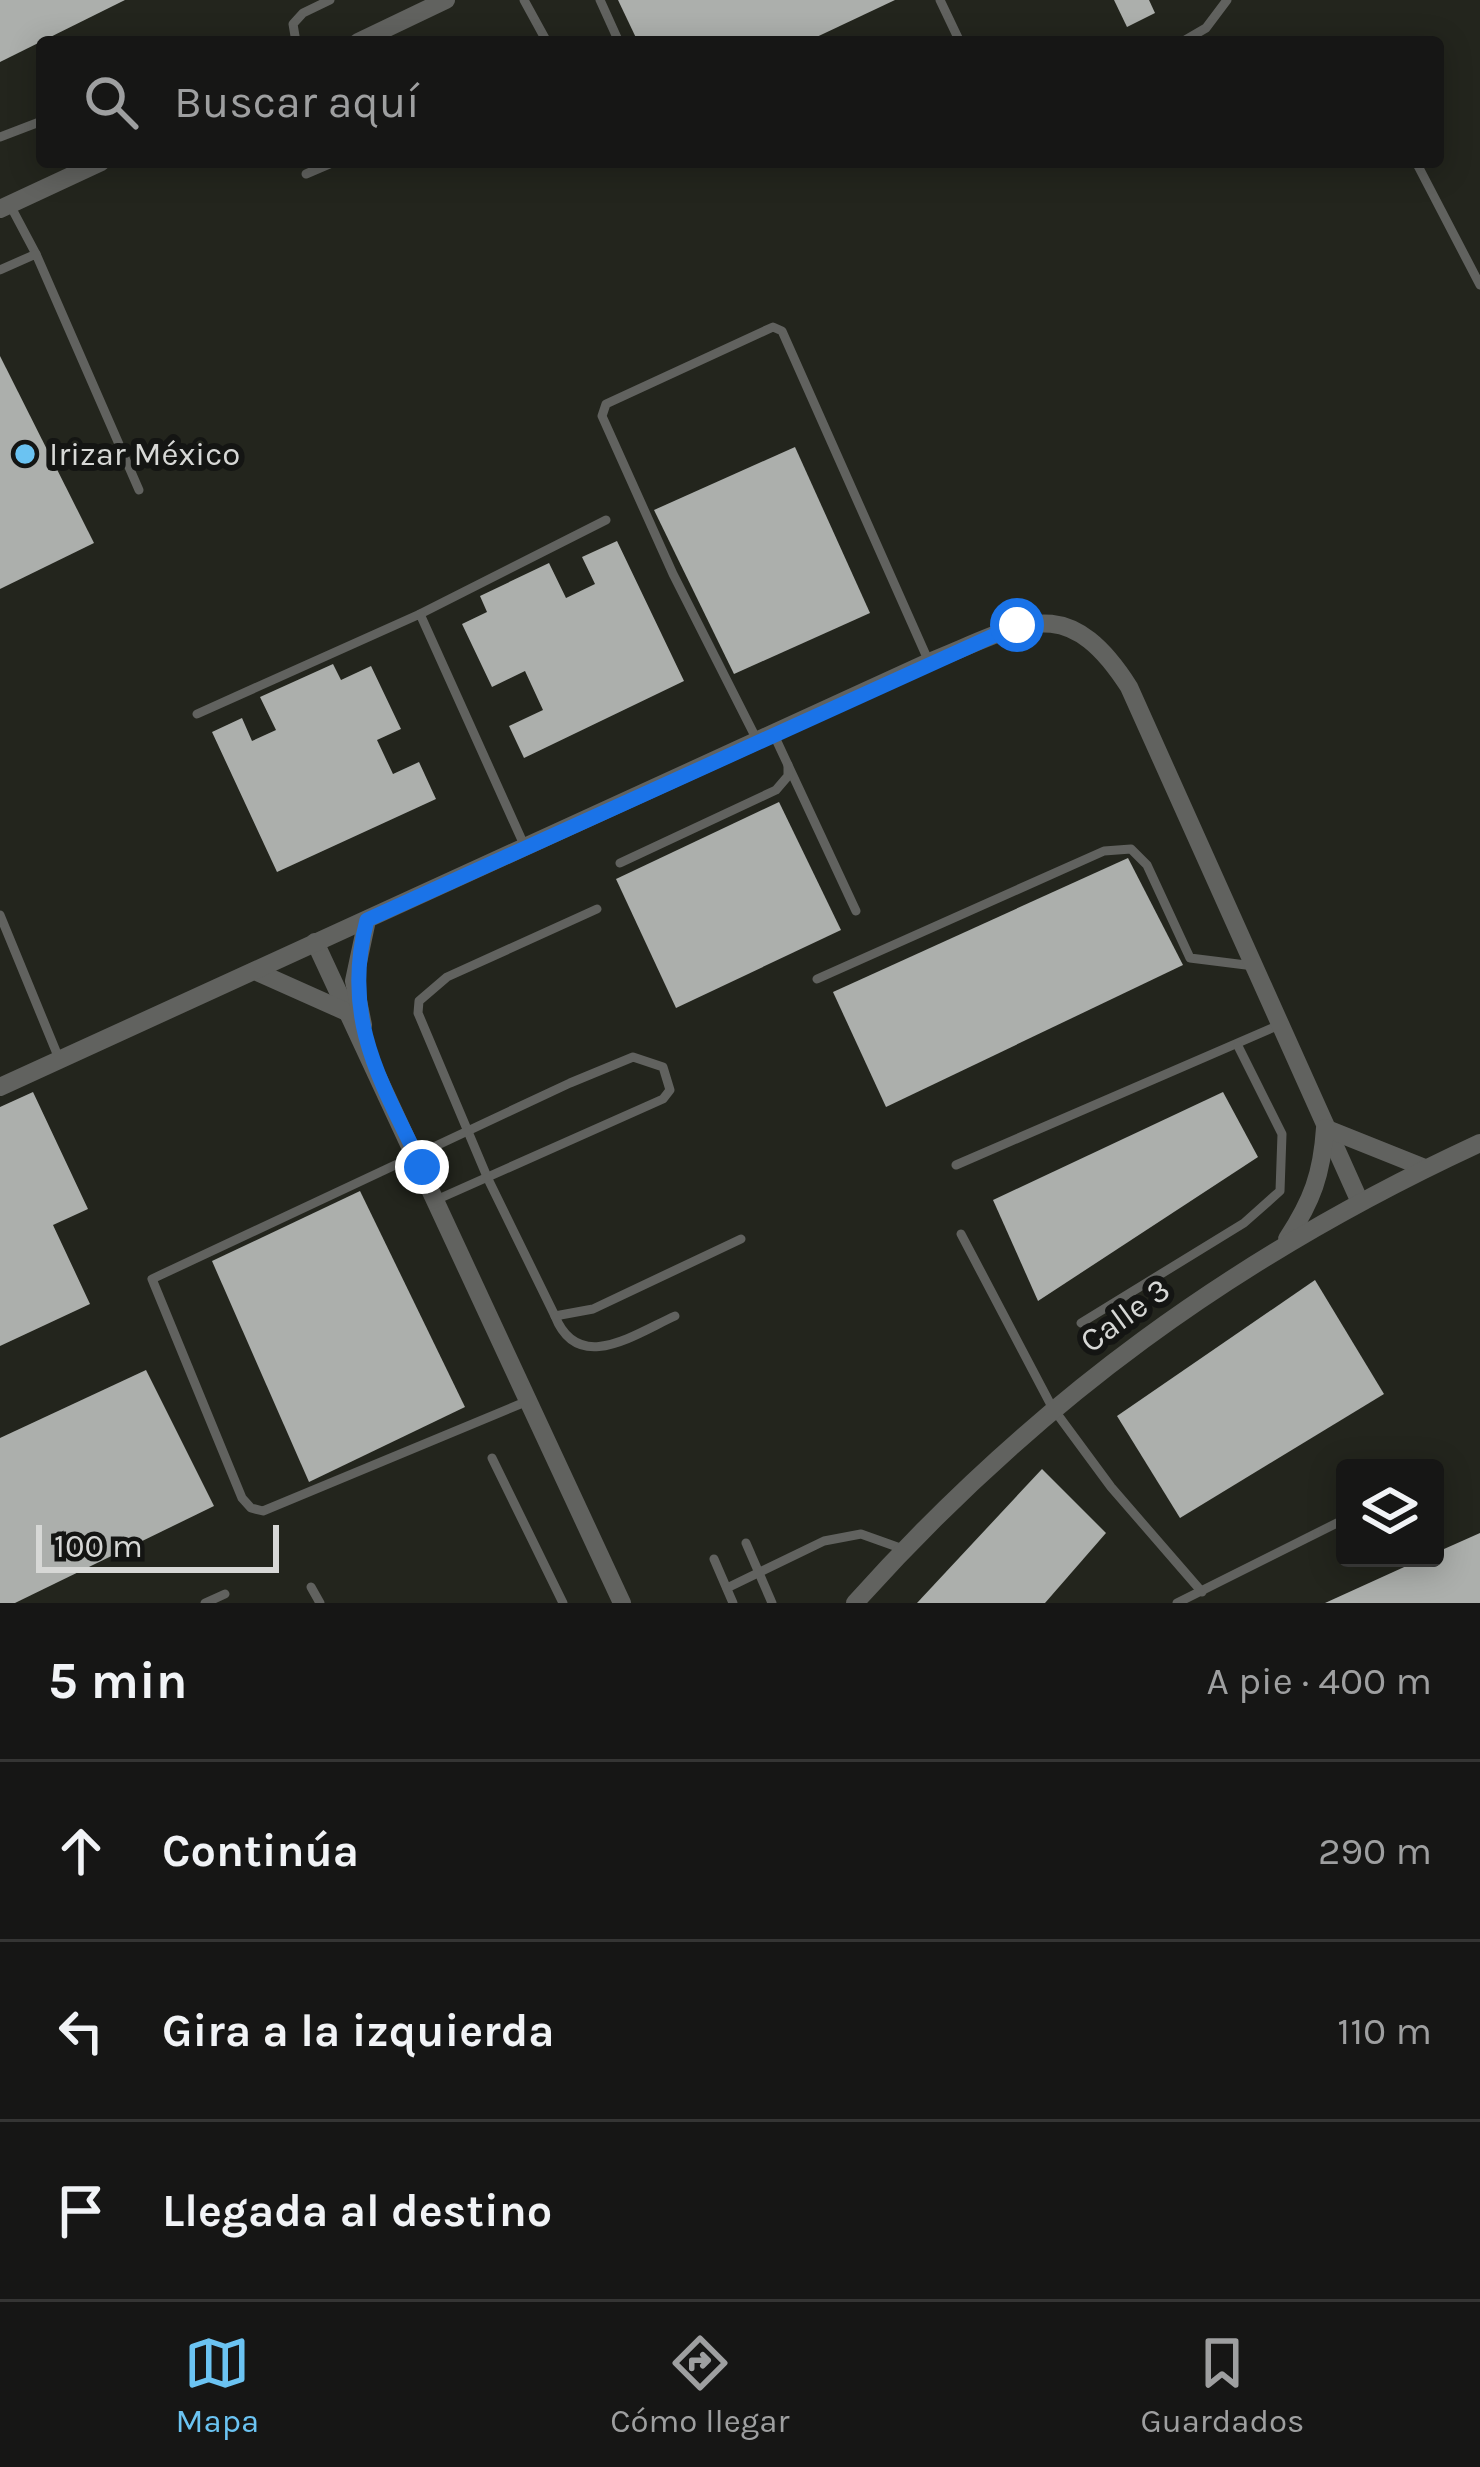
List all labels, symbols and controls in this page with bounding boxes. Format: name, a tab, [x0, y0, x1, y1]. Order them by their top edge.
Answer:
search box	[36, 36, 1444, 168]
icon: search	[78, 69, 144, 135]
text: Buscar aquí	[174, 76, 420, 128]
place label: Irizar México	[49, 435, 240, 473]
marker: Irizar México	[12, 441, 38, 467]
route start	[990, 598, 1044, 652]
route end	[395, 1140, 449, 1194]
street label: Calle 3	[1073, 1270, 1177, 1360]
map controls	[1336, 1459, 1444, 1567]
button: layers	[1336, 1459, 1444, 1567]
scale bar	[36, 1519, 279, 1572]
text: 100 m	[54, 1527, 143, 1565]
text: 5 min	[48, 1651, 188, 1711]
text: A pie · 400 m	[1207, 1658, 1432, 1704]
icon: ahead	[48, 1818, 114, 1884]
text: Continúa	[162, 1825, 359, 1877]
text: 290 m	[1318, 1828, 1432, 1874]
icon: left	[48, 1998, 114, 2064]
text: Gira a la izquierda	[162, 2005, 555, 2057]
text: 110 m	[1337, 2008, 1432, 2054]
icon: arrive	[48, 2178, 114, 2244]
text: Llegada al destino	[162, 2185, 552, 2237]
tab: Mapa	[176, 2330, 259, 2440]
tab: Cómo llegar	[610, 2330, 789, 2440]
tab: Guardados	[1140, 2330, 1304, 2440]

